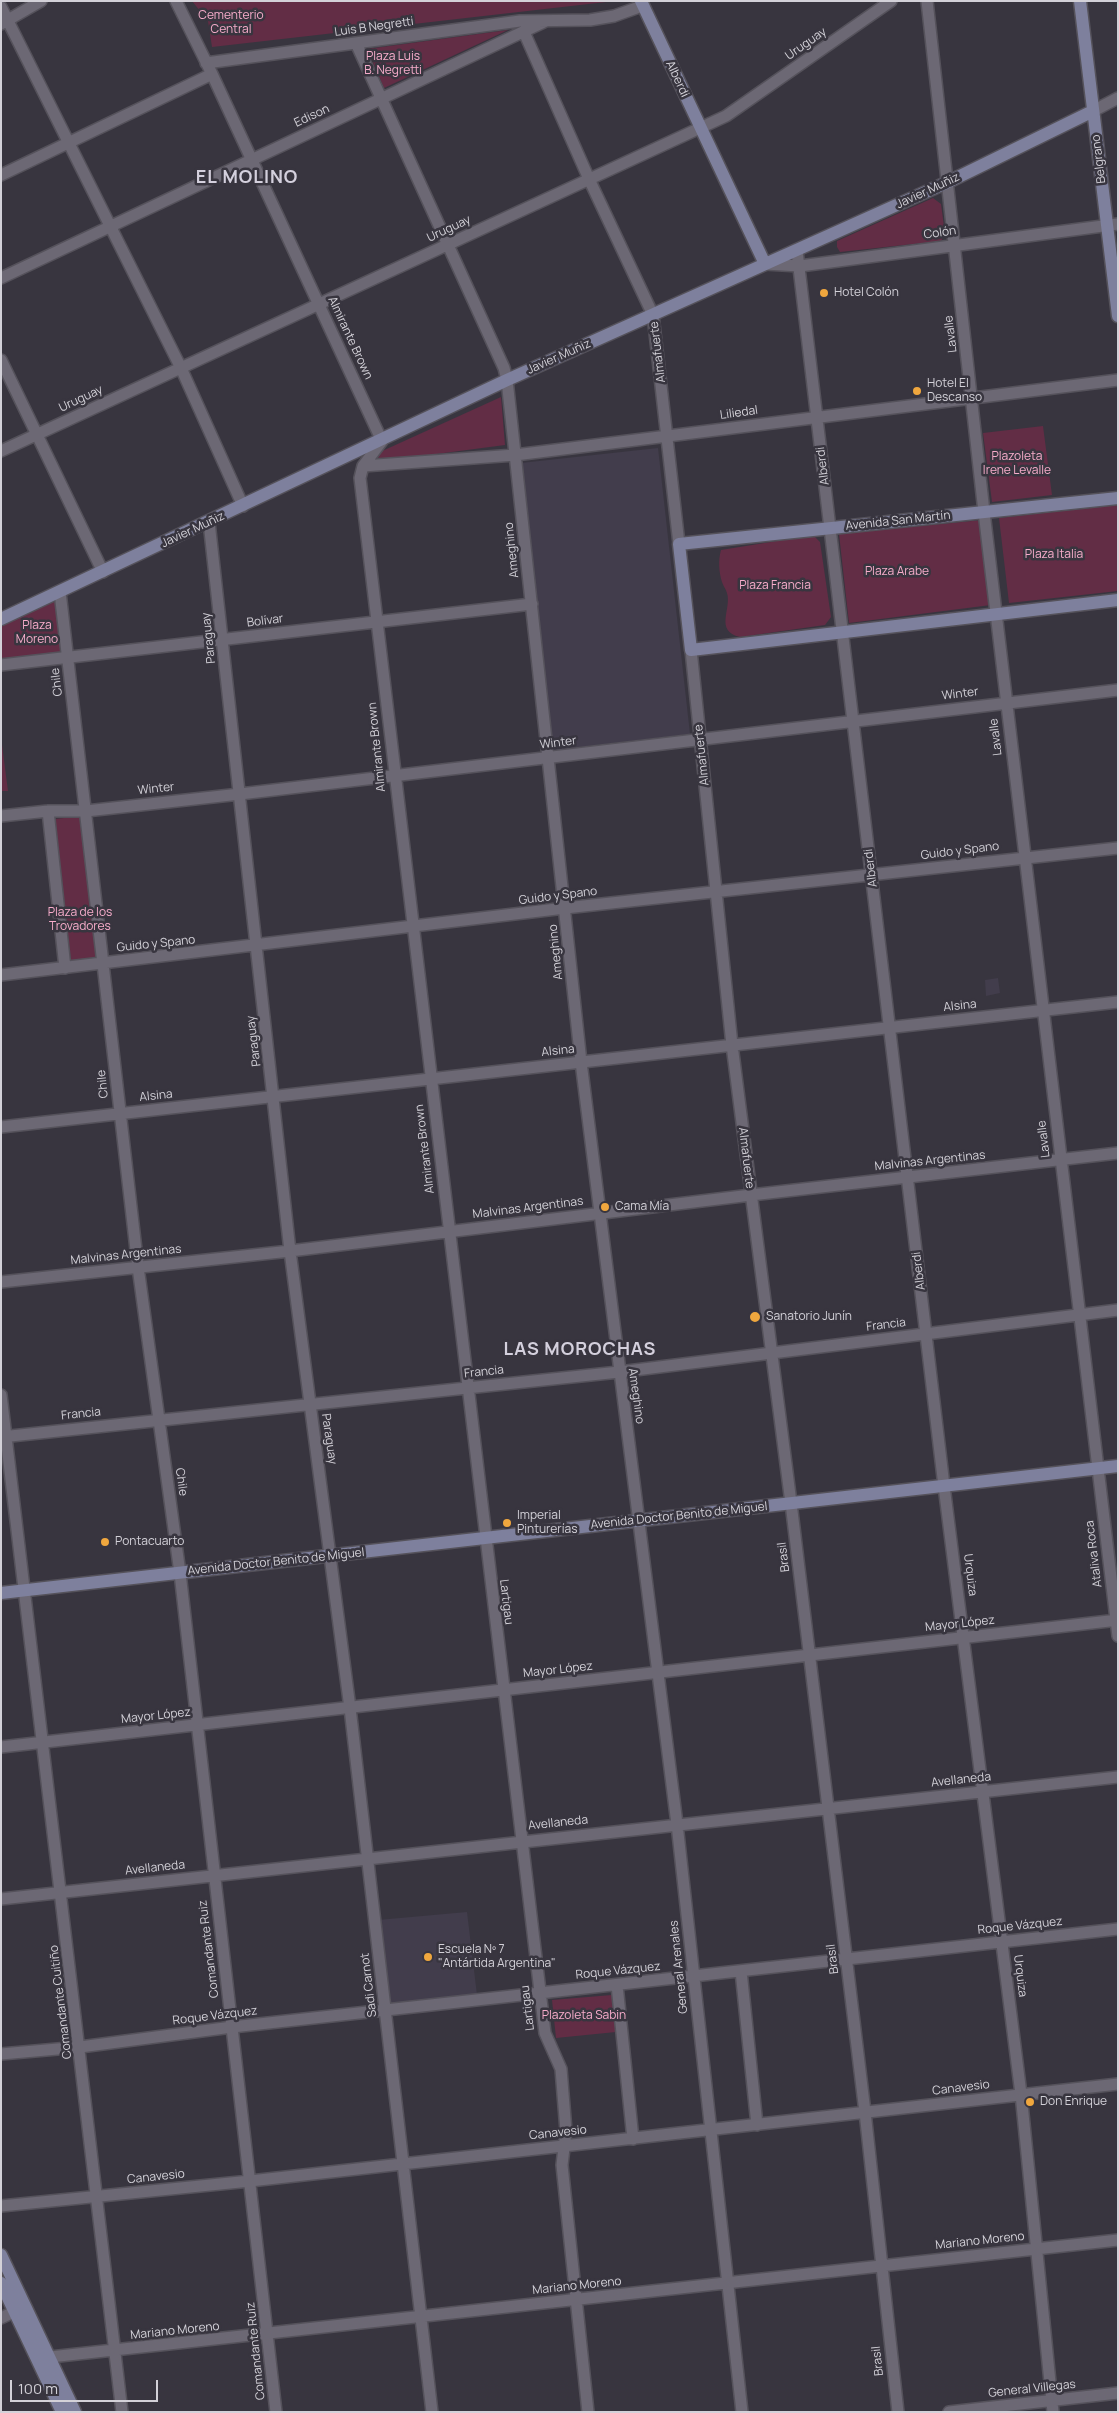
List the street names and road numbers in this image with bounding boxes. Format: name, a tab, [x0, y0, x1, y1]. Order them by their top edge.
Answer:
street label: Luis B Negretti	[334, 14, 414, 40]
street label: Uruguay	[783, 25, 829, 63]
street label: Alberdi	[662, 58, 692, 100]
street label: Edison	[292, 102, 332, 130]
street label: Belgrano	[1089, 134, 1109, 184]
street label: Javier Muñiz	[894, 170, 962, 212]
street label: Uruguay	[425, 213, 473, 245]
street label: Colón	[923, 224, 957, 242]
street label: Almirante Brown	[324, 294, 376, 382]
street label: Lavalle	[942, 314, 960, 354]
street label: Almafuerte	[647, 321, 669, 383]
street label: Javier Muñiz	[525, 337, 593, 377]
street label: Uruguay	[57, 383, 105, 415]
street label: Liliedal	[719, 403, 759, 423]
street label: Alberdi	[813, 446, 833, 486]
street label: Avenida San Martín	[845, 508, 951, 534]
street label: Javier Muñiz	[159, 509, 227, 551]
street label: Ameghino	[502, 521, 522, 579]
street label: Paraguay	[199, 612, 219, 664]
street label: Bolívar	[246, 612, 284, 630]
street label: Chile	[48, 667, 66, 697]
street label: Winter	[941, 685, 979, 703]
street label: Almirante Brown	[365, 701, 389, 793]
street label: Lavalle	[987, 717, 1005, 757]
street label: Almafuerte	[692, 724, 712, 786]
street label: Winter	[539, 734, 577, 752]
street label: Winter	[137, 780, 175, 798]
street label: Guido y Spano	[920, 839, 1000, 863]
street label: Alberdi	[861, 848, 881, 888]
street label: Guido y Spano	[518, 884, 598, 908]
street label: Ameghino	[546, 923, 566, 981]
street label: Guido y Spano	[116, 933, 196, 955]
street label: Alsina	[943, 997, 977, 1015]
street label: Paraguay	[244, 1015, 264, 1067]
street label: Alsina	[541, 1042, 575, 1060]
street label: Chile	[94, 1069, 112, 1099]
street label: Alsina	[139, 1087, 173, 1105]
street label: Almirante Brown	[412, 1103, 438, 1195]
street label: Lavalle	[1035, 1119, 1053, 1159]
street label: Almafuerte	[735, 1127, 757, 1189]
street label: Malvinas Argentinas	[874, 1148, 986, 1174]
street label: Malvinas Argentinas	[472, 1194, 584, 1222]
street label: Malvinas Argentinas	[70, 1242, 182, 1268]
street label: Alberdi	[909, 1251, 929, 1291]
street label: Francia	[865, 1315, 907, 1335]
street label: Francia	[463, 1363, 505, 1381]
street label: Ameghino	[625, 1367, 647, 1425]
street label: Francia	[60, 1405, 102, 1423]
street label: Paraguay	[318, 1413, 340, 1465]
street label: Chile	[172, 1467, 190, 1497]
street label: Avenida Doctor Benito de Miguel	[590, 1500, 768, 1532]
street label: Ataliva Roca	[1083, 1520, 1105, 1588]
street label: Brasil	[775, 1541, 793, 1573]
street label: Avenida Doctor Benito de Miguel	[187, 1546, 365, 1578]
street label: Urquiza	[960, 1553, 980, 1597]
street label: Lartigau	[496, 1578, 516, 1626]
street label: Mayor López	[924, 1613, 996, 1635]
street label: Mayor López	[522, 1659, 594, 1681]
street label: Mayor López	[120, 1705, 192, 1727]
street label: Avellaneda	[930, 1770, 992, 1790]
street label: Avellaneda	[527, 1813, 589, 1833]
street label: Avellaneda	[124, 1858, 186, 1878]
street label: Comandante Ruiz	[196, 1899, 222, 1999]
street label: Roque Vázquez	[977, 1914, 1063, 1938]
street label: General Arenales	[667, 1920, 691, 2014]
street label: Brasil	[824, 1943, 842, 1975]
street label: Comandante Cuitiño	[47, 1944, 75, 2060]
street label: Sadi Carnot	[358, 1952, 380, 2018]
street label: Urquiza	[1010, 1954, 1030, 1998]
street label: Roque Vázquez	[575, 1959, 661, 1983]
street label: Lartigau	[518, 1984, 538, 2032]
street label: Roque Vázquez	[172, 2004, 258, 2028]
street label: Canavesio	[931, 2077, 991, 2099]
street label: Canavesio	[528, 2123, 588, 2143]
street label: Canavesio	[126, 2167, 186, 2187]
street label: Mariano Moreno	[935, 2229, 1025, 2253]
street label: Mariano Moreno	[532, 2274, 622, 2298]
street label: Comandante Ruiz	[244, 2301, 268, 2401]
street label: Mariano Moreno	[130, 2319, 220, 2343]
street label: Brasil	[869, 2345, 887, 2377]
street label: General Villegas	[988, 2377, 1076, 2401]

